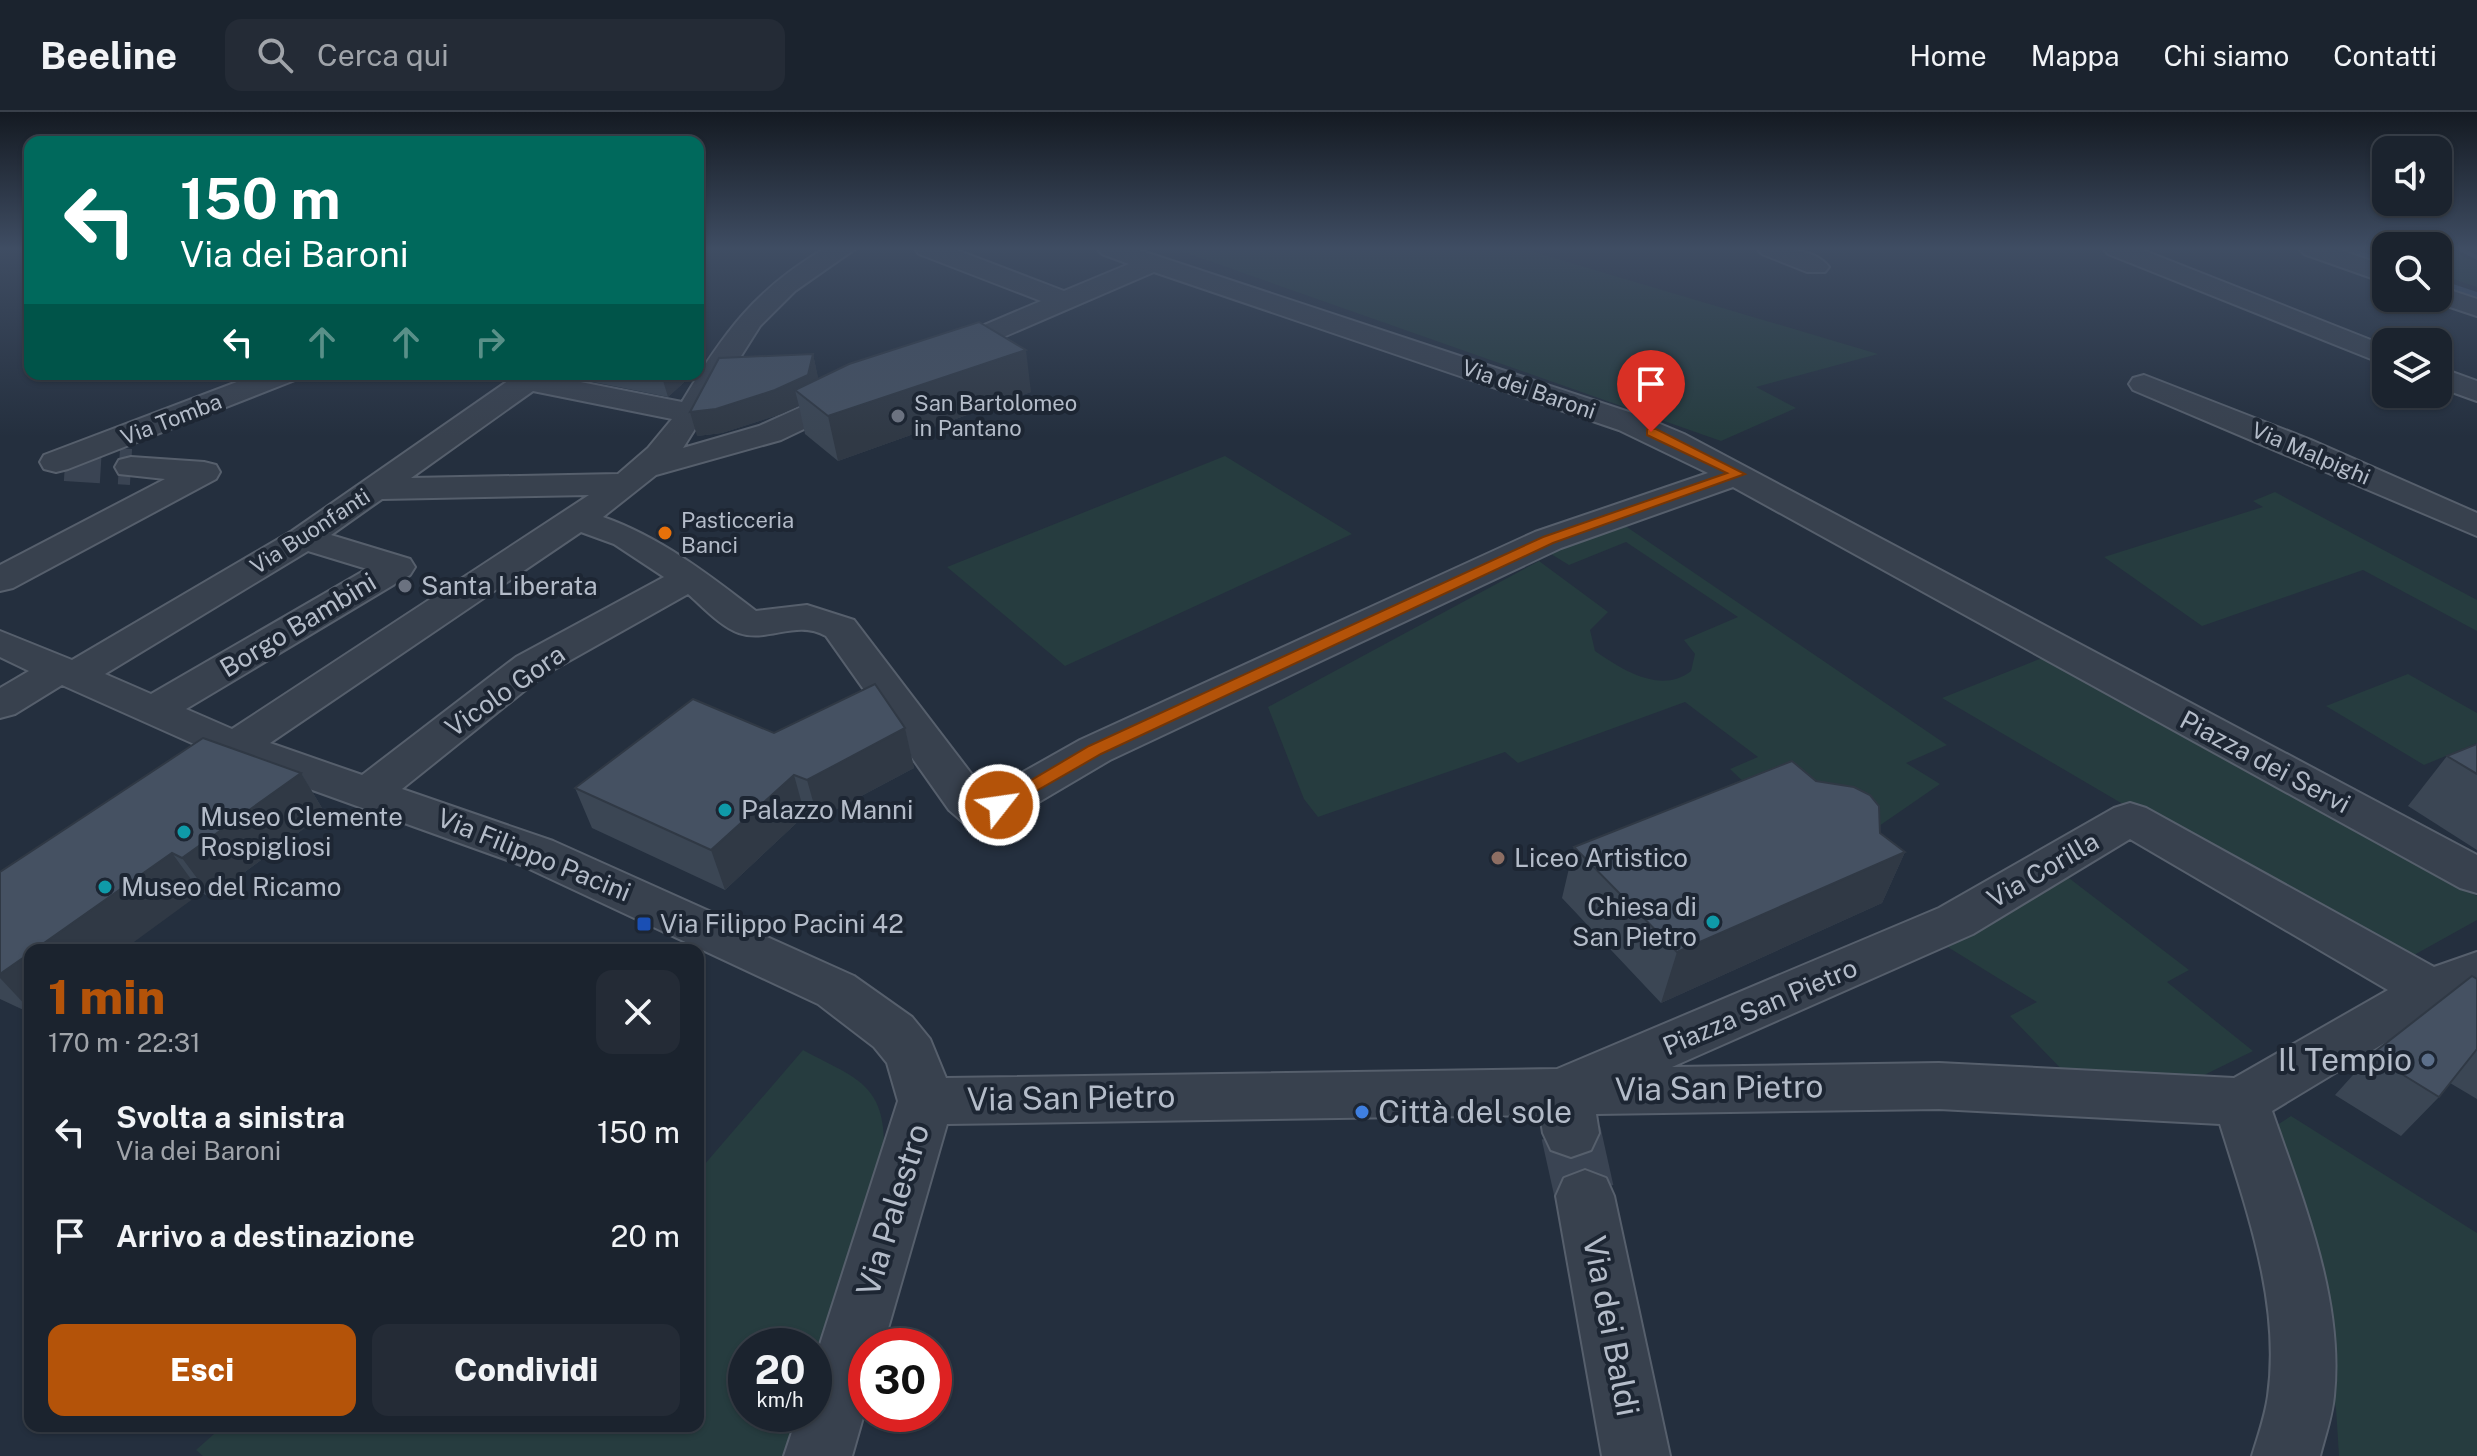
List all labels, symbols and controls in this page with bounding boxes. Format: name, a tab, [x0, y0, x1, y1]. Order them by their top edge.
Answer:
search box	[225, 19, 785, 91]
text: Beeline	[40, 33, 177, 78]
icon: search	[253, 33, 297, 77]
text: Cerca qui	[317, 37, 449, 73]
text: Home	[1910, 39, 1987, 72]
text: Mappa	[2031, 39, 2120, 72]
text: Chi siamo	[2164, 39, 2289, 72]
text: Contatti	[2333, 39, 2437, 72]
map controls	[2372, 136, 2452, 408]
button: sound	[2372, 136, 2452, 216]
text: 150 m	[180, 166, 341, 232]
icon: left	[48, 168, 152, 272]
button: search	[2372, 232, 2452, 312]
text: Via dei Baroni	[180, 233, 409, 275]
icon: left	[216, 320, 260, 364]
icon: ahead	[300, 320, 344, 364]
icon: ahead	[384, 320, 428, 364]
icon: right	[468, 320, 512, 364]
button: layers	[2372, 328, 2452, 408]
pin	[1617, 350, 1685, 432]
street label: Via dei Baroni	[1459, 354, 1599, 424]
icon: arrive	[1629, 362, 1673, 406]
street label: Via Tomba	[117, 388, 225, 450]
place label: San Bartolomeo in Pantano	[914, 390, 1077, 441]
marker: San Bartolomeo in Pantano	[889, 407, 907, 425]
street label: Via Malpighi	[2248, 416, 2374, 490]
street label: Via Buonfanti	[245, 483, 375, 579]
place label: Pasticceria Banci	[681, 507, 794, 558]
marker: Pasticceria Banci	[656, 524, 674, 542]
street label: Borgo Bambini	[214, 566, 381, 683]
place label: Santa Liberata	[421, 570, 598, 601]
marker: Santa Liberata	[396, 577, 414, 595]
street label: Vicolo Gora	[439, 638, 570, 743]
street label: Piazza dei Servi	[2175, 704, 2356, 819]
position arrow	[957, 763, 1041, 847]
place label: Palazzo Manni	[741, 794, 914, 825]
place label: Museo Clemente Rospigliosi	[200, 801, 403, 862]
marker: Palazzo Manni	[716, 801, 734, 819]
street label: Via Filippo Pacini	[433, 802, 635, 907]
marker: Museo Clemente Rospigliosi	[175, 823, 193, 841]
street label: Via Corilla	[1981, 825, 2104, 914]
place label: Liceo Artistico	[1514, 842, 1688, 873]
marker: Liceo Artistico	[1489, 849, 1507, 867]
place label: Museo del Ricamo	[121, 871, 341, 902]
marker: Museo del Ricamo	[96, 878, 114, 896]
place label: Chiesa di San Pietro	[1572, 891, 1697, 952]
place label: Via Filippo Pacini 42	[660, 908, 904, 939]
marker: Chiesa di San Pietro	[1704, 913, 1722, 931]
marker: Via Filippo Pacini 42	[635, 915, 653, 933]
street label: Piazza San Pietro	[1658, 952, 1862, 1062]
text: 1 min	[48, 968, 165, 1025]
button: close	[596, 970, 680, 1054]
text: 170 m · 22:31	[48, 1027, 201, 1058]
place label: Il Tempio	[2278, 1041, 2412, 1078]
marker: Il Tempio	[2419, 1051, 2437, 1069]
street label: Via San Pietro	[1614, 1067, 1824, 1108]
street label: Via San Pietro	[966, 1077, 1176, 1118]
place label: Città del sole	[1378, 1093, 1572, 1130]
text: Svolta a sinistra	[116, 1099, 345, 1135]
marker: Città del sole	[1353, 1103, 1371, 1121]
icon: left	[48, 1110, 92, 1154]
text: 150 m	[597, 1114, 680, 1150]
street label: Via Palestro	[849, 1119, 936, 1300]
text: Via dei Baroni	[116, 1135, 281, 1166]
icon: arrive	[48, 1214, 92, 1258]
text: Arrivo a destinazione	[116, 1218, 415, 1254]
text: 20 m	[611, 1218, 680, 1254]
street label: Via dei Baldi	[1576, 1233, 1647, 1419]
button: Esci	[48, 1324, 356, 1416]
button: Condividi	[372, 1324, 680, 1416]
speed limit sign: 30	[848, 1328, 952, 1432]
text: 20	[754, 1346, 806, 1393]
text: km/h	[756, 1388, 804, 1412]

